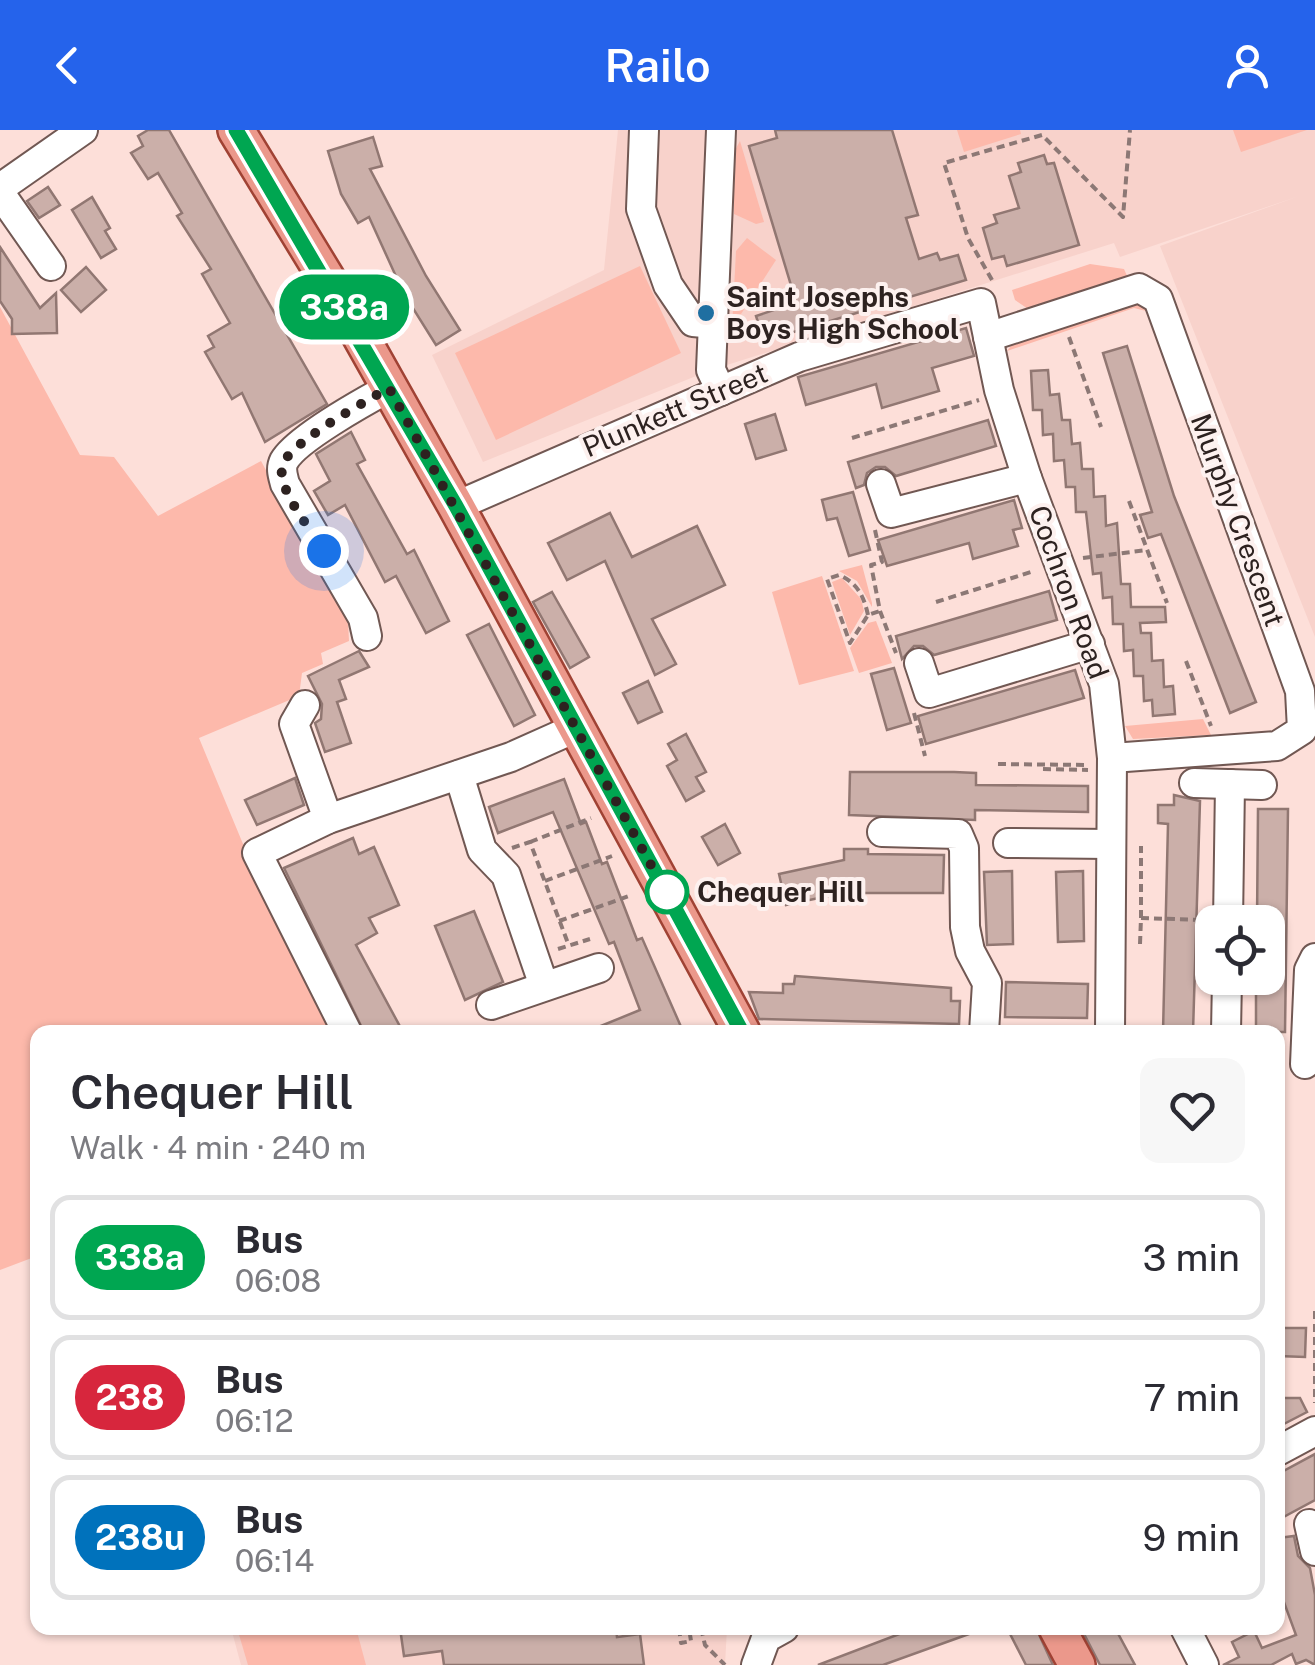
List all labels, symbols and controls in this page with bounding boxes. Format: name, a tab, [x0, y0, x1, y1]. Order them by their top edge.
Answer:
icon: back	[40, 38, 95, 93]
icon: person	[1220, 38, 1275, 93]
text: Railo	[604, 39, 711, 92]
line badge: 338a	[274, 274, 414, 340]
place label: Saint Josephs Boys High School	[726, 280, 959, 345]
text: 338a	[299, 287, 389, 328]
marker: Saint Josephs Boys High School	[695, 302, 717, 324]
street label: Plunkett Street	[577, 356, 772, 463]
street label: Murphy Crescent	[1185, 409, 1292, 631]
street label: Cochron Road	[1023, 501, 1116, 683]
your location	[299, 526, 349, 576]
marker: Chequer Hill	[646, 871, 688, 913]
place label: Chequer Hill	[697, 875, 865, 908]
map controls	[1195, 905, 1285, 995]
button: locate	[1195, 905, 1285, 995]
button: heart	[1140, 1058, 1245, 1163]
text: Chequer Hill	[70, 1063, 354, 1120]
text: Walk · 4 min · 240 m	[70, 1129, 366, 1166]
text: Bus	[235, 1217, 303, 1262]
text: 3 min	[1142, 1235, 1240, 1280]
text: 338a	[95, 1237, 185, 1278]
text: 06:08	[235, 1262, 321, 1299]
text: Bus	[215, 1357, 284, 1402]
text: 7 min	[1143, 1375, 1240, 1420]
text: 238	[96, 1377, 164, 1418]
text: 06:12	[215, 1402, 294, 1439]
text: Bus	[235, 1497, 303, 1542]
text: 9 min	[1143, 1515, 1240, 1560]
text: 238u	[95, 1517, 185, 1558]
text: 06:14	[235, 1542, 314, 1579]

